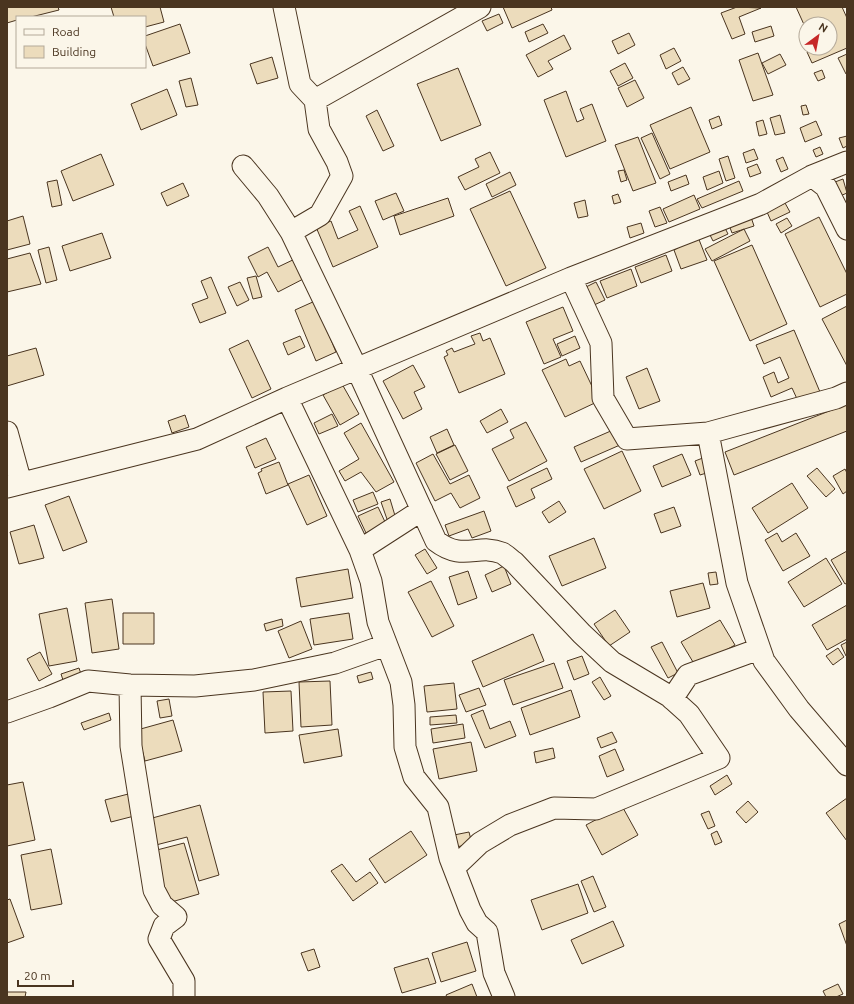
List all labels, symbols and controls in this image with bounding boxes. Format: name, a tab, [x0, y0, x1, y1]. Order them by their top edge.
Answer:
legend	[16, 16, 146, 68]
north arrow	[798, 16, 838, 56]
text: N	[817, 20, 830, 35]
text: Road	[52, 25, 80, 38]
text: Building	[52, 45, 96, 58]
scale bar	[18, 962, 73, 988]
text: 20 m	[24, 969, 51, 982]

